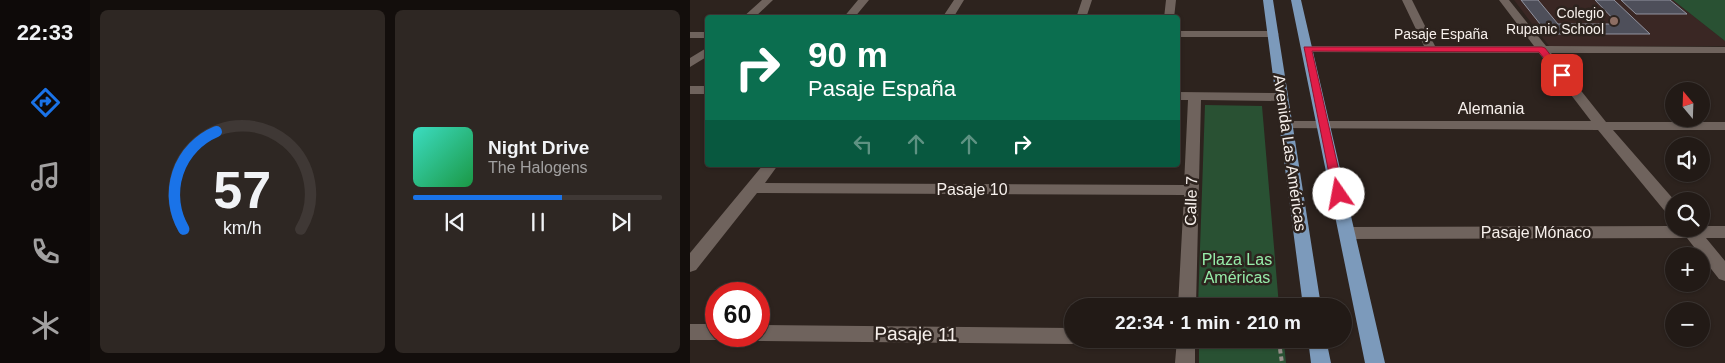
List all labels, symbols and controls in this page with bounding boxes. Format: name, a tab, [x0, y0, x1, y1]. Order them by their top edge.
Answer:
place label: Colegio Rupanic School	[1506, 5, 1604, 37]
marker: Colegio Rupanic School	[1608, 15, 1620, 27]
text: 22:33	[17, 20, 73, 45]
street label: Pasaje España	[1394, 26, 1488, 42]
icon: right	[725, 35, 790, 100]
text: 90 m	[808, 35, 888, 74]
pin	[1541, 54, 1583, 96]
icon: arrive	[1548, 61, 1576, 89]
street label: Avenida Las Américas	[1271, 74, 1309, 232]
text: Pasaje España	[808, 76, 956, 101]
north arrow	[1665, 82, 1710, 128]
map controls	[1665, 82, 1710, 347]
icon: directions	[28, 85, 63, 120]
street label: Alemania	[1458, 100, 1524, 117]
icon: left	[849, 130, 877, 158]
icon: ahead	[902, 130, 930, 158]
icon: ahead	[955, 130, 983, 158]
icon: right	[1008, 130, 1036, 158]
text: Night Drive	[488, 137, 589, 158]
button: sound	[1665, 137, 1710, 182]
icon: music	[28, 159, 63, 194]
text: The Halogens	[488, 159, 588, 176]
text: 57	[214, 161, 271, 219]
position arrow	[1312, 167, 1364, 219]
street label: Calle 7	[1182, 176, 1200, 226]
street label: Pasaje 10	[936, 181, 1008, 198]
button: search	[1665, 192, 1710, 237]
icon: previous	[441, 208, 469, 236]
icon: pause	[524, 208, 552, 236]
icon: next	[607, 208, 635, 236]
text: km/h	[223, 218, 262, 238]
street label: Pasaje Mónaco	[1481, 224, 1591, 241]
icon: phone	[28, 234, 63, 269]
button: +	[1665, 247, 1710, 292]
park label: Plaza Las Américas	[1202, 251, 1272, 286]
speed limit sign: 60	[705, 282, 770, 347]
button: −	[1665, 302, 1710, 347]
icon: climate	[28, 308, 63, 343]
text: 22:34 · 1 min · 210 m	[1115, 312, 1301, 333]
street label: Pasaje 11	[874, 323, 958, 345]

